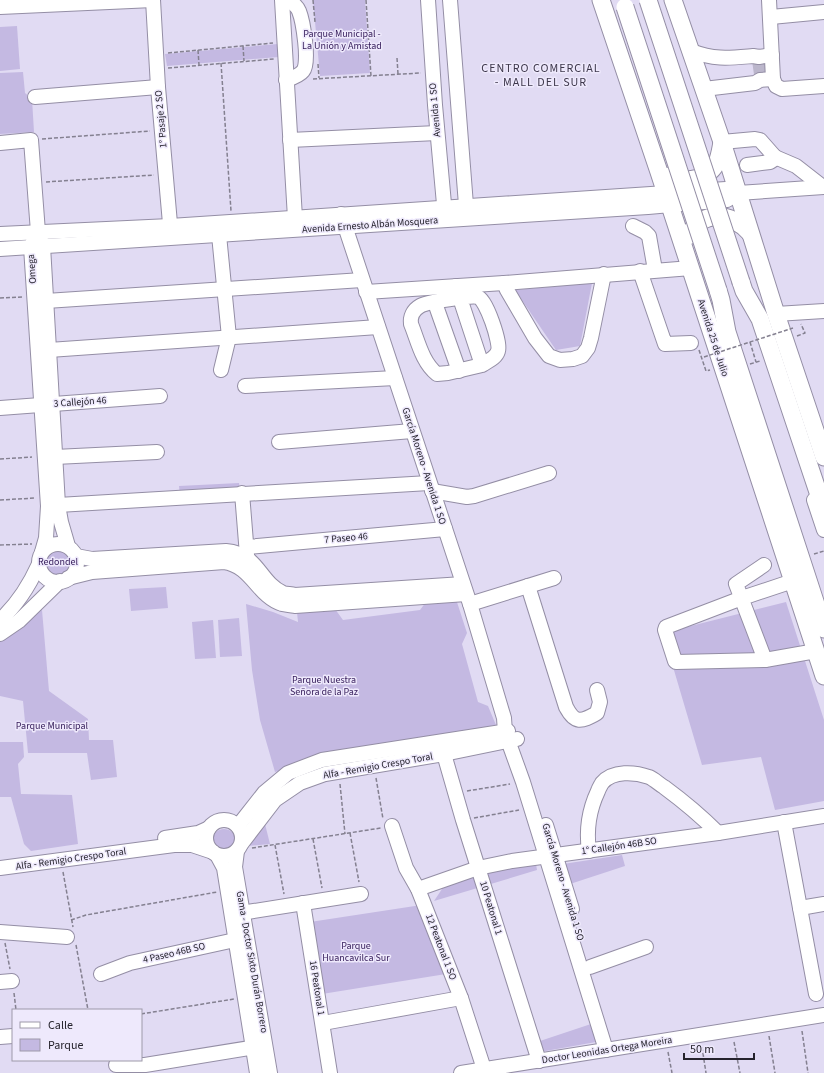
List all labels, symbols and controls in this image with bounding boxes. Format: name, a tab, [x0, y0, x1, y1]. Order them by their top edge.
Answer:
park label: Parque Municipal - La Unión y Amistad	[302, 27, 382, 53]
district label: CENTRO COMERCIAL - MALL DEL SUR	[481, 60, 601, 91]
street label: Avenida 1 SO	[426, 82, 444, 138]
street label: 1° Pasaje 2 SO	[151, 89, 171, 149]
street label: Avenida Ernesto Albán Mosquera	[302, 213, 438, 237]
street label: Omega	[24, 254, 40, 284]
street label: Avenida 25 de Julio	[694, 298, 732, 378]
street label: 3 Callejón 46	[53, 393, 107, 411]
street label: García Moreno - Avenida 1 SO	[398, 406, 450, 527]
street label: 7 Paseo 46	[324, 529, 368, 547]
park label: Redondel	[38, 555, 78, 569]
park label: Parque Nuestra Señora de la Paz	[290, 673, 358, 699]
park label: Parque Municipal	[16, 719, 89, 733]
street label: Alfa - Remigio Crespo Toral	[322, 749, 434, 783]
street label: García Moreno - Avenida 1 SO	[538, 822, 588, 943]
street label: 1° Callejón 46B SO	[580, 834, 658, 858]
street label: Alfa - Remigio Crespo Toral	[15, 844, 127, 874]
street label: 10 Peatonal 1	[476, 879, 506, 937]
street label: Gama - Doctor Sixto Durán Borrero	[233, 890, 271, 1034]
street label: 12 Peatonal 1 SO	[422, 912, 460, 982]
street label: 4 Paseo 46B SO	[141, 939, 207, 967]
park label: Parque Huancavilca Sur	[322, 939, 390, 965]
street label: 16 Peatonal 1	[306, 959, 328, 1017]
legend	[12, 1009, 142, 1061]
text: Calle	[48, 1017, 73, 1034]
street label: Doctor Leonidas Ortega Moreira	[541, 1033, 673, 1067]
scale bar	[684, 1035, 754, 1061]
text: Parque	[48, 1037, 84, 1054]
text: 50 m	[690, 1041, 714, 1058]

